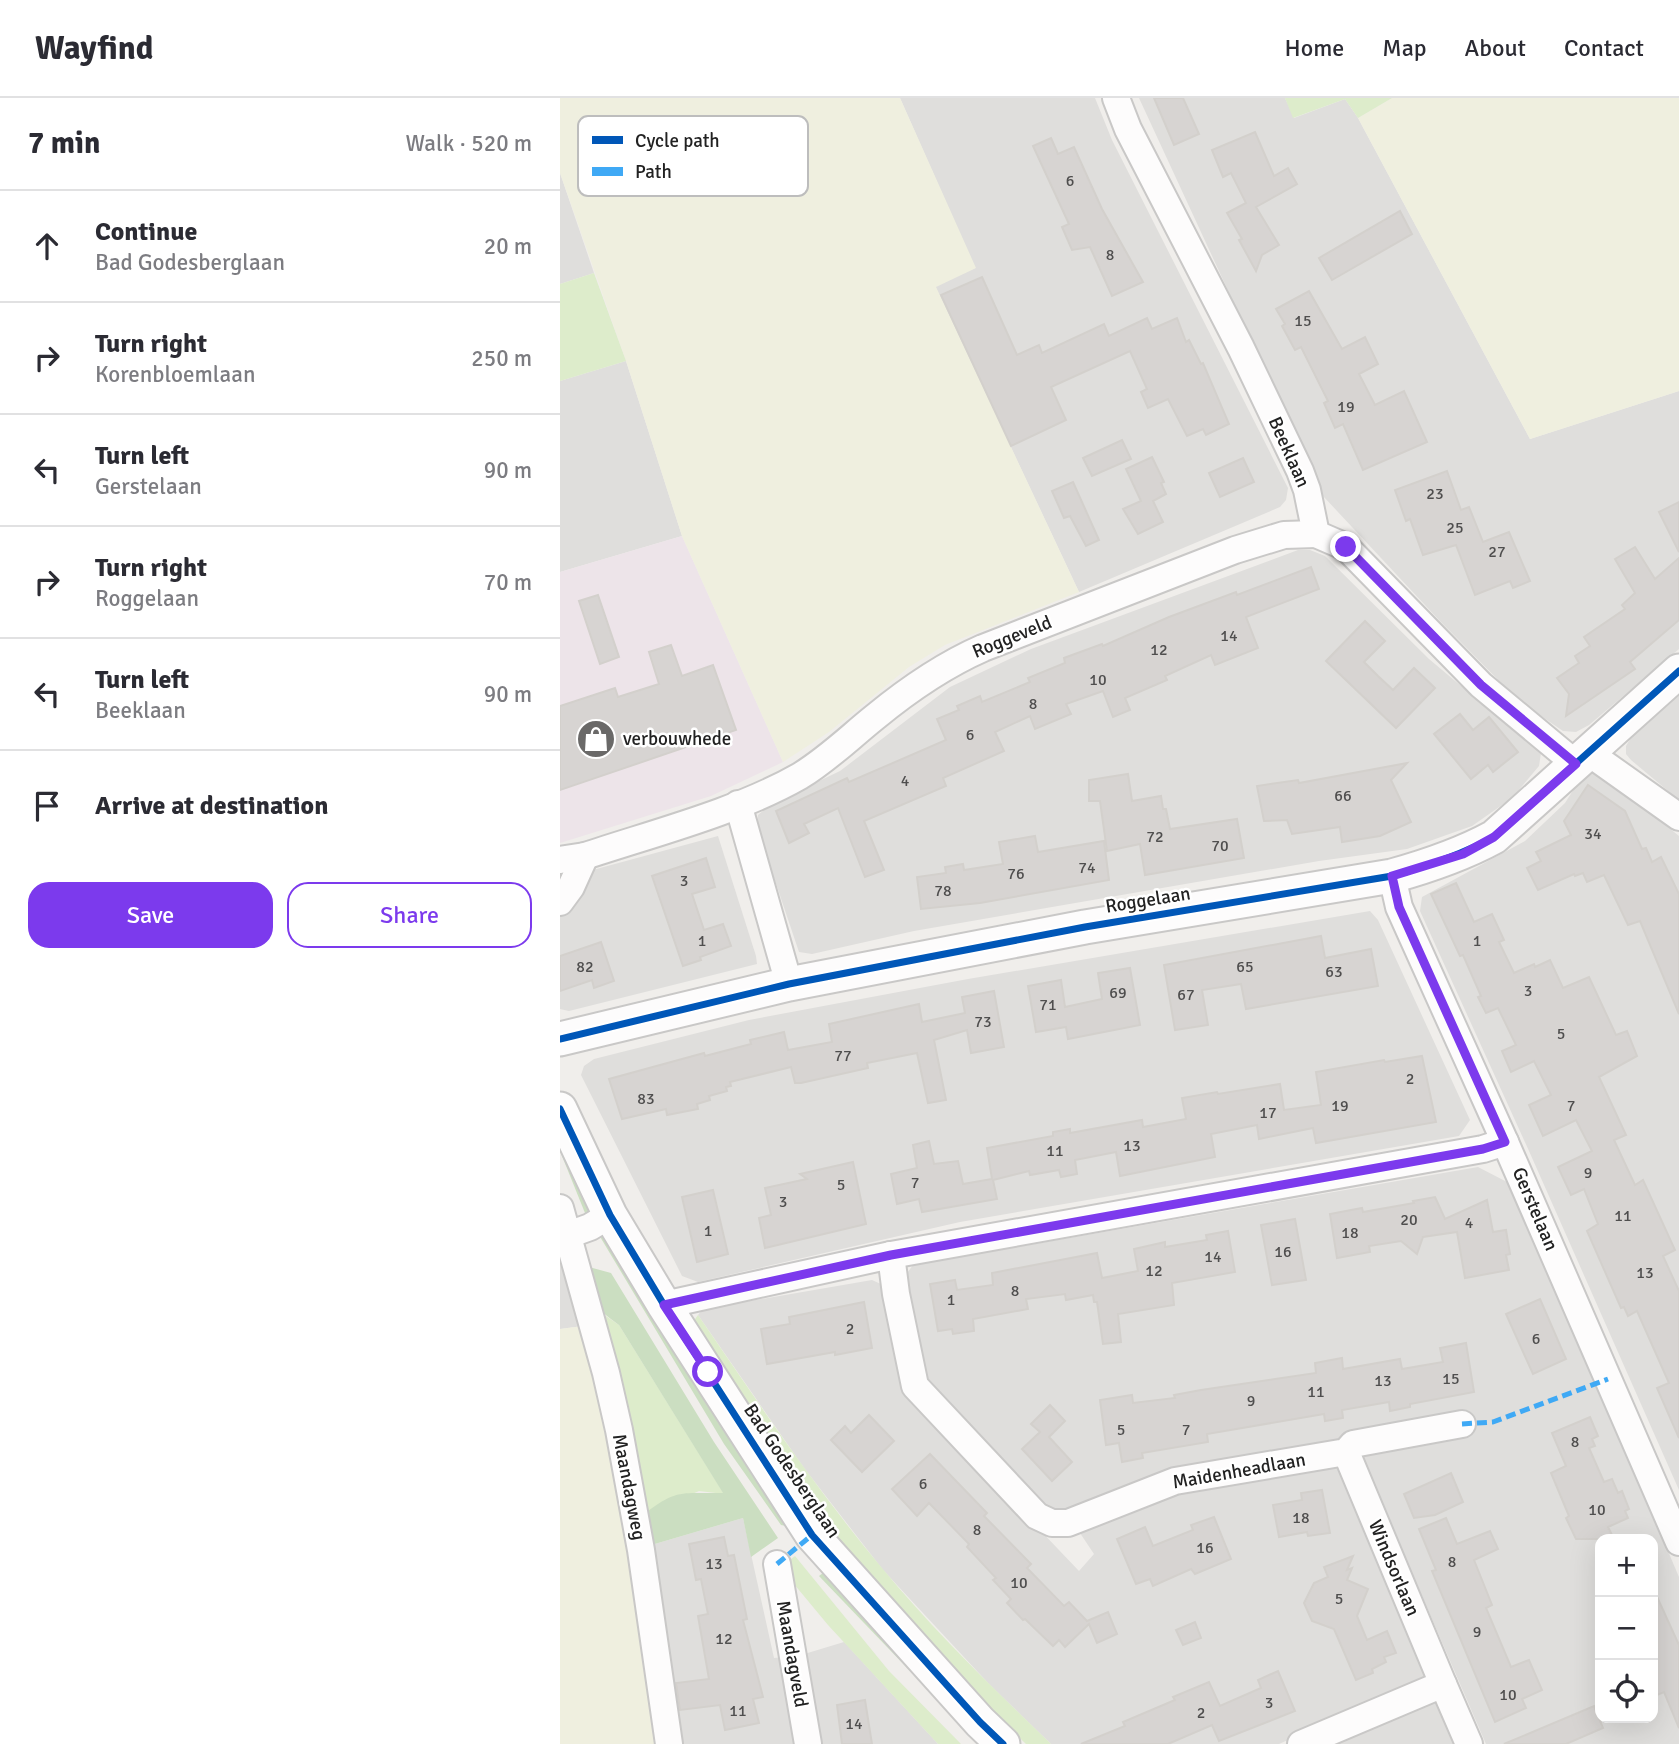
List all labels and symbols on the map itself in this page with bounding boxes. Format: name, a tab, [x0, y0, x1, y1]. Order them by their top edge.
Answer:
legend	[578, 116, 808, 196]
text: Cycle path	[635, 129, 720, 153]
text: Path	[635, 160, 672, 184]
house number: 6	[1066, 171, 1074, 191]
house number: 8	[1106, 245, 1114, 265]
house number: 15	[1294, 311, 1312, 331]
house number: 19	[1337, 397, 1355, 417]
street label: Beeklaan	[1263, 413, 1315, 491]
house number: 23	[1426, 484, 1444, 504]
house number: 25	[1446, 518, 1464, 538]
route end	[1330, 531, 1361, 562]
house number: 27	[1488, 542, 1506, 562]
street label: Roggeveld	[969, 610, 1055, 664]
house number: 14	[1220, 626, 1238, 646]
house number: 12	[1150, 640, 1168, 660]
house number: 10	[1089, 670, 1107, 690]
house number: 8	[1029, 694, 1037, 714]
shop icon: verbouwhede	[575, 718, 617, 760]
house number: 6	[966, 725, 974, 745]
place label: verbouwhede	[623, 727, 731, 751]
house number: 4	[901, 771, 910, 791]
house number: 66	[1334, 786, 1352, 806]
house number: 34	[1584, 824, 1602, 844]
house number: 72	[1146, 827, 1164, 847]
house number: 70	[1211, 836, 1229, 856]
house number: 74	[1078, 858, 1096, 878]
house number: 76	[1007, 864, 1025, 884]
house number: 3	[680, 871, 688, 891]
house number: 78	[934, 881, 952, 901]
street label: Roggelaan	[1104, 881, 1192, 919]
house number: 1	[698, 931, 706, 951]
house number: 1	[1473, 931, 1481, 951]
house number: 82	[576, 957, 594, 977]
house number: 65	[1236, 957, 1254, 977]
house number: 63	[1325, 962, 1343, 982]
house number: 3	[1524, 981, 1532, 1001]
house number: 69	[1109, 983, 1127, 1003]
house number: 67	[1177, 985, 1195, 1005]
house number: 71	[1039, 995, 1057, 1015]
house number: 73	[974, 1012, 992, 1032]
house number: 5	[1557, 1024, 1565, 1044]
house number: 77	[834, 1046, 852, 1066]
house number: 2	[1406, 1069, 1414, 1089]
house number: 83	[637, 1089, 655, 1109]
house number: 19	[1331, 1096, 1349, 1116]
house number: 7	[1567, 1096, 1575, 1116]
house number: 17	[1259, 1103, 1277, 1123]
house number: 13	[1123, 1136, 1141, 1156]
house number: 11	[1046, 1141, 1064, 1161]
house number: 9	[1584, 1163, 1592, 1183]
street label: Gerstelaan	[1507, 1164, 1563, 1254]
house number: 7	[911, 1173, 919, 1193]
house number: 5	[837, 1175, 845, 1195]
house number: 3	[779, 1192, 787, 1212]
house number: 11	[1614, 1206, 1632, 1226]
house number: 20	[1400, 1210, 1418, 1230]
house number: 4	[1465, 1213, 1474, 1233]
house number: 1	[704, 1221, 712, 1241]
house number: 18	[1341, 1223, 1359, 1243]
house number: 16	[1274, 1242, 1292, 1262]
house number: 14	[1204, 1247, 1222, 1267]
house number: 12	[1145, 1261, 1163, 1281]
house number: 13	[1636, 1263, 1654, 1283]
house number: 8	[1011, 1281, 1019, 1301]
house number: 1	[947, 1290, 955, 1310]
house number: 2	[846, 1319, 854, 1339]
house number: 6	[1532, 1329, 1540, 1349]
route start	[692, 1356, 723, 1387]
house number: 15	[1442, 1369, 1460, 1389]
house number: 13	[1374, 1371, 1392, 1391]
house number: 11	[1307, 1382, 1325, 1402]
house number: 9	[1247, 1391, 1255, 1411]
street label: Bad Godesberglaan	[738, 1399, 846, 1543]
house number: 5	[1117, 1420, 1125, 1440]
house number: 7	[1182, 1420, 1190, 1440]
street label: Maandagweg	[607, 1432, 651, 1542]
house number: 8	[1571, 1432, 1579, 1452]
street label: Maidenheadlaan	[1171, 1447, 1307, 1495]
house number: 6	[919, 1474, 927, 1494]
house number: 10	[1588, 1500, 1606, 1520]
house number: 18	[1292, 1508, 1310, 1528]
street label: Windsorlaan	[1363, 1516, 1425, 1620]
house number: 8	[973, 1520, 981, 1540]
house number: 16	[1196, 1538, 1214, 1558]
house number: 8	[1448, 1552, 1456, 1572]
house number: 13	[705, 1554, 723, 1574]
house number: 10	[1010, 1573, 1028, 1593]
house number: 5	[1335, 1589, 1343, 1609]
street label: Maandagveld	[771, 1599, 813, 1709]
house number: 9	[1473, 1622, 1481, 1642]
house number: 12	[715, 1629, 733, 1649]
house number: 10	[1499, 1685, 1517, 1705]
house number: 3	[1265, 1693, 1273, 1713]
house number: 11	[729, 1701, 747, 1721]
house number: 2	[1197, 1703, 1205, 1723]
house number: 14	[845, 1714, 863, 1734]

